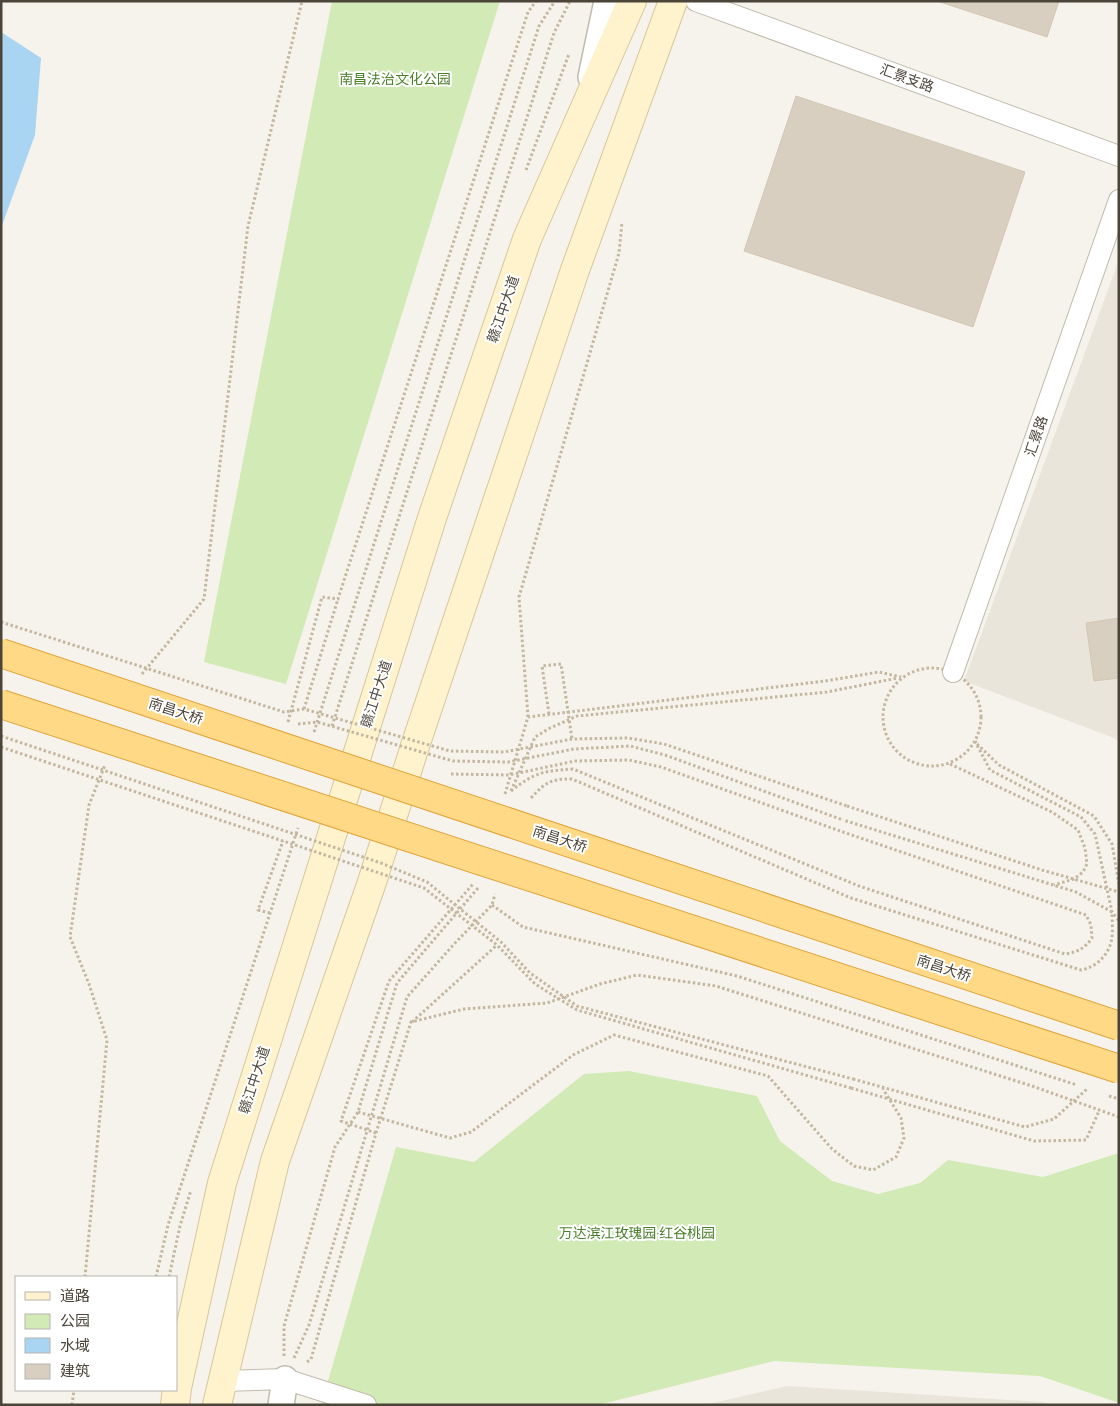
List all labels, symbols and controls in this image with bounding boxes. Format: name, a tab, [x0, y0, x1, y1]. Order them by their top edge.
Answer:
street label: 汇景支路	[878, 60, 936, 96]
park label: 南昌法治文化公园	[339, 70, 451, 88]
street label: 赣江中大道	[483, 273, 523, 345]
street label: 汇景路	[1021, 413, 1051, 459]
street label: 赣江中大道	[357, 658, 395, 730]
street label: 南昌大桥	[147, 694, 205, 728]
street label: 南昌大桥	[531, 822, 589, 856]
street label: 南昌大桥	[915, 951, 973, 985]
street label: 赣江中大道	[235, 1044, 273, 1116]
park label: 万达滨江玫瑰园·红谷桃园	[559, 1224, 715, 1242]
legend	[15, 1276, 178, 1391]
text: 道路	[60, 1286, 90, 1305]
text: 公园	[60, 1311, 90, 1330]
text: 水域	[60, 1336, 90, 1355]
text: 建筑	[60, 1361, 90, 1380]

